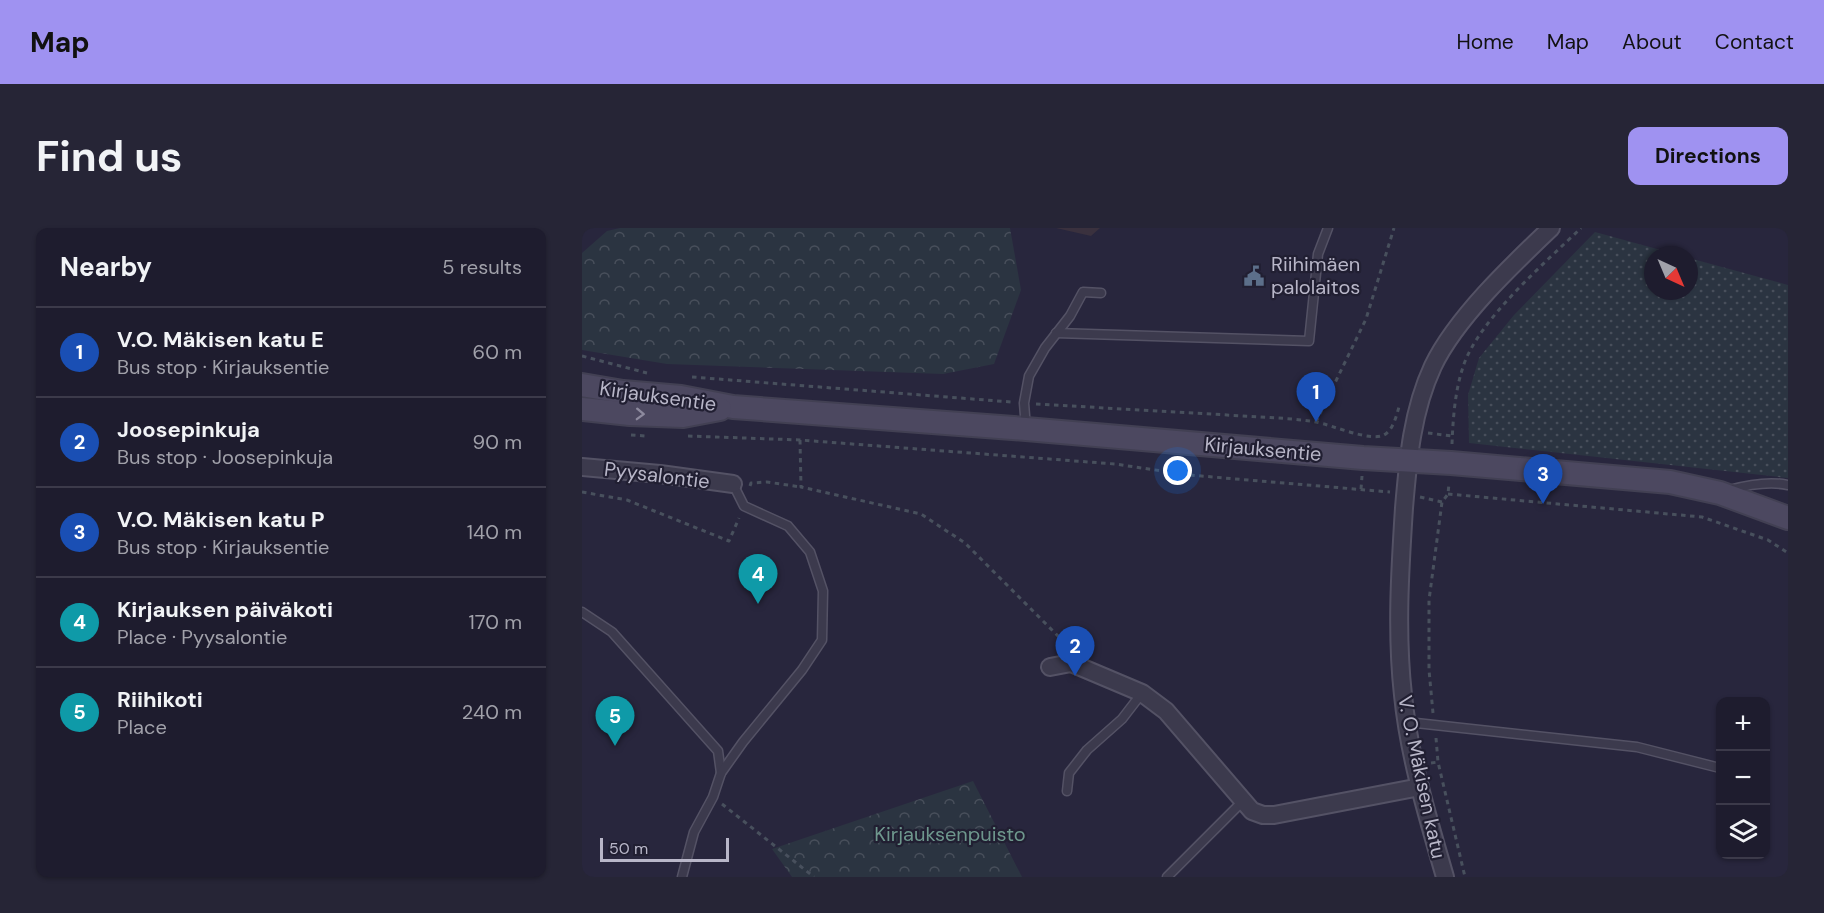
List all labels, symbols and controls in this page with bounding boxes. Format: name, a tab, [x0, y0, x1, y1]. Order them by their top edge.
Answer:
text: Map	[30, 24, 90, 61]
text: Home	[1456, 28, 1514, 56]
text: Map	[1547, 28, 1589, 56]
text: About	[1622, 28, 1682, 56]
text: Contact	[1715, 28, 1794, 56]
button: Directions	[1628, 127, 1788, 185]
text: Find us	[36, 129, 182, 184]
north arrow	[1644, 246, 1698, 300]
text: Nearby	[60, 250, 152, 284]
place label: Riihimäen palolaitos	[1271, 251, 1360, 300]
text: 5 results	[442, 254, 522, 280]
public building icon: Riihimäen palolaitos	[1242, 264, 1266, 288]
text: V.O. Mäkisen katu E	[117, 325, 324, 354]
text: 1	[76, 339, 83, 365]
text: 60 m	[473, 339, 522, 365]
text: Bus stop · Kirjauksentie	[117, 354, 329, 380]
pin: 1	[1296, 372, 1336, 422]
street label: Kirjauksentie	[598, 375, 718, 417]
one-way arrow	[636, 408, 645, 421]
text: Joosepinkuja	[117, 415, 260, 444]
text: 2	[74, 429, 85, 455]
text: 90 m	[473, 429, 522, 455]
street label: Kirjauksentie	[1203, 431, 1323, 467]
text: Bus stop · Joosepinkuja	[117, 444, 333, 470]
pin: 3	[1524, 454, 1562, 504]
street label: Pyysalontie	[603, 456, 711, 494]
your location	[1163, 456, 1192, 485]
text: V.O. Mäkisen katu P	[117, 505, 325, 534]
text: 3	[73, 519, 86, 545]
text: 140 m	[467, 519, 522, 545]
text: Bus stop · Kirjauksentie	[117, 534, 329, 560]
pin: 4	[738, 554, 777, 604]
text: Kirjauksen päiväkoti	[117, 595, 333, 624]
text: 4	[73, 609, 86, 635]
text: 170 m	[469, 609, 522, 635]
text: Place · Pyysalontie	[117, 624, 287, 650]
pin: 2	[1056, 626, 1094, 676]
text: Riihikoti	[117, 685, 203, 714]
street label: V. O. Mäkisen katu	[1392, 693, 1452, 861]
pin: 5	[596, 696, 634, 746]
map controls	[1716, 697, 1770, 859]
button: +	[1716, 697, 1770, 751]
text: 5	[73, 699, 86, 725]
text: 240 m	[462, 699, 522, 725]
text: Place	[117, 714, 167, 740]
button: −	[1716, 751, 1770, 805]
button: layers	[1716, 805, 1770, 859]
park label: Kirjauksenpuisto	[874, 821, 1026, 847]
scale bar	[600, 835, 729, 862]
text: 50 m	[609, 838, 648, 859]

